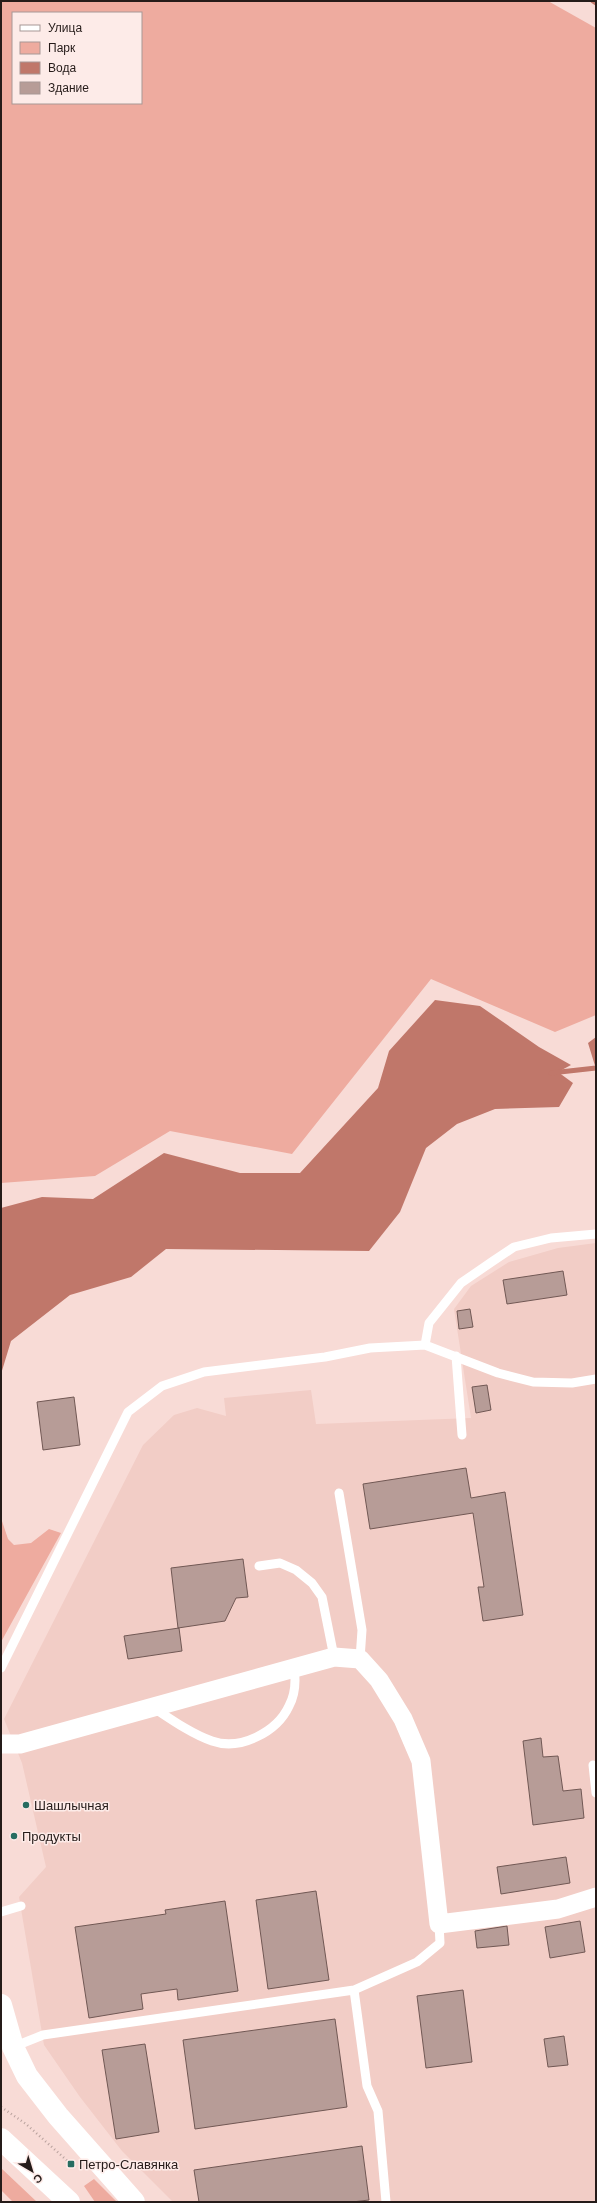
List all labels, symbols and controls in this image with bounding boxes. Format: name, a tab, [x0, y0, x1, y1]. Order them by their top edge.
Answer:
legend	[12, 12, 142, 104]
text: Улица	[48, 21, 82, 35]
text: Парк	[48, 41, 76, 55]
text: Вода	[48, 61, 76, 75]
text: Здание	[48, 81, 89, 95]
place label: Шашлычная	[34, 1798, 109, 1813]
marker: Шашлычная	[21, 1800, 31, 1810]
place label: Продукты	[22, 1829, 81, 1844]
marker: Продукты	[9, 1831, 19, 1841]
north arrow	[12, 2151, 52, 2191]
place label: Петро-Славянка	[79, 2157, 179, 2172]
marker: Петро-Славянка	[66, 2159, 76, 2169]
text: С	[31, 2172, 45, 2186]

